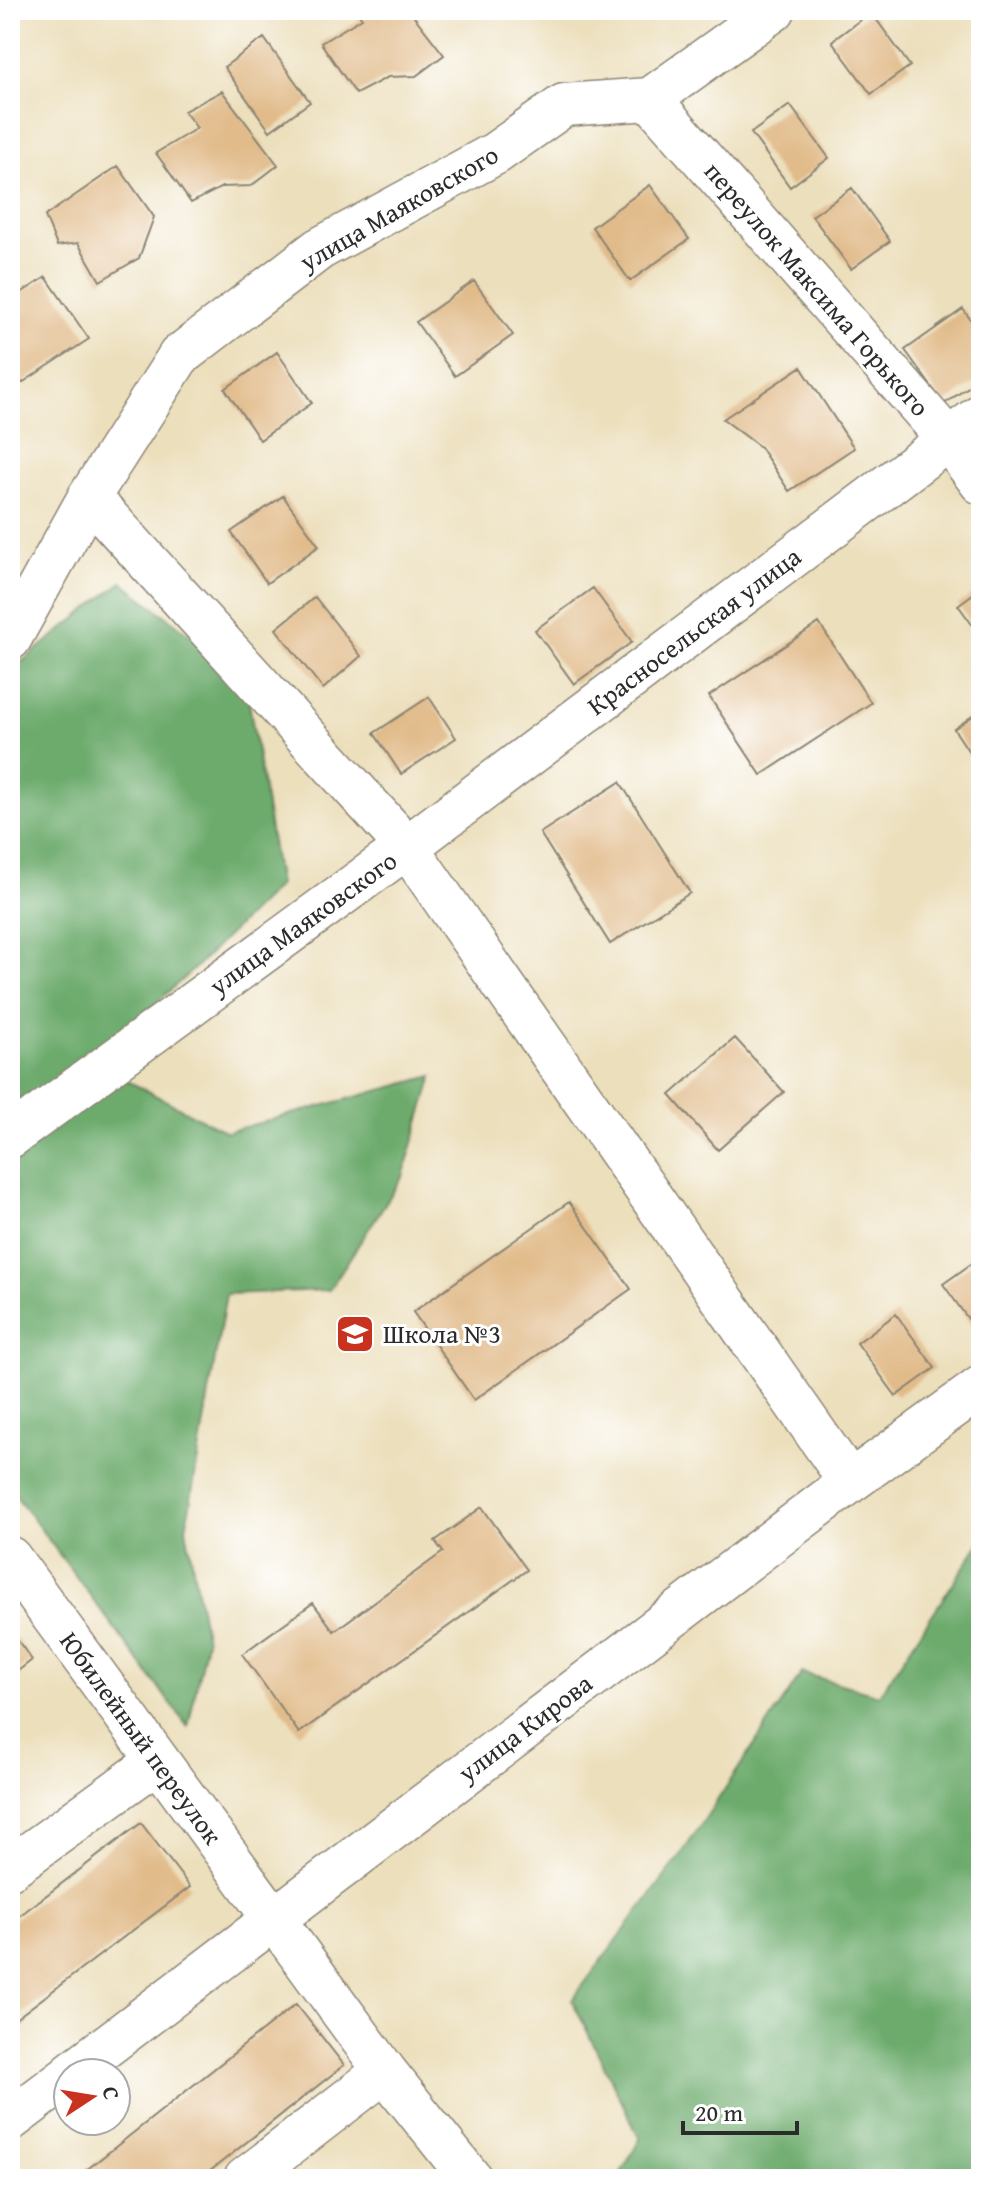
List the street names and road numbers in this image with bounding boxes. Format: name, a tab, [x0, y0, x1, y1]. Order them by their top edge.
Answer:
street label: улица Маяковского	[291, 135, 506, 281]
street label: переулок Максима Горького	[696, 153, 939, 425]
street label: Красносельская улица	[578, 537, 809, 724]
street label: улица Маяковского	[200, 841, 405, 1005]
street label: Юбилейный переулок	[51, 1623, 232, 1853]
street label: улица Кирова	[448, 1664, 601, 1792]

